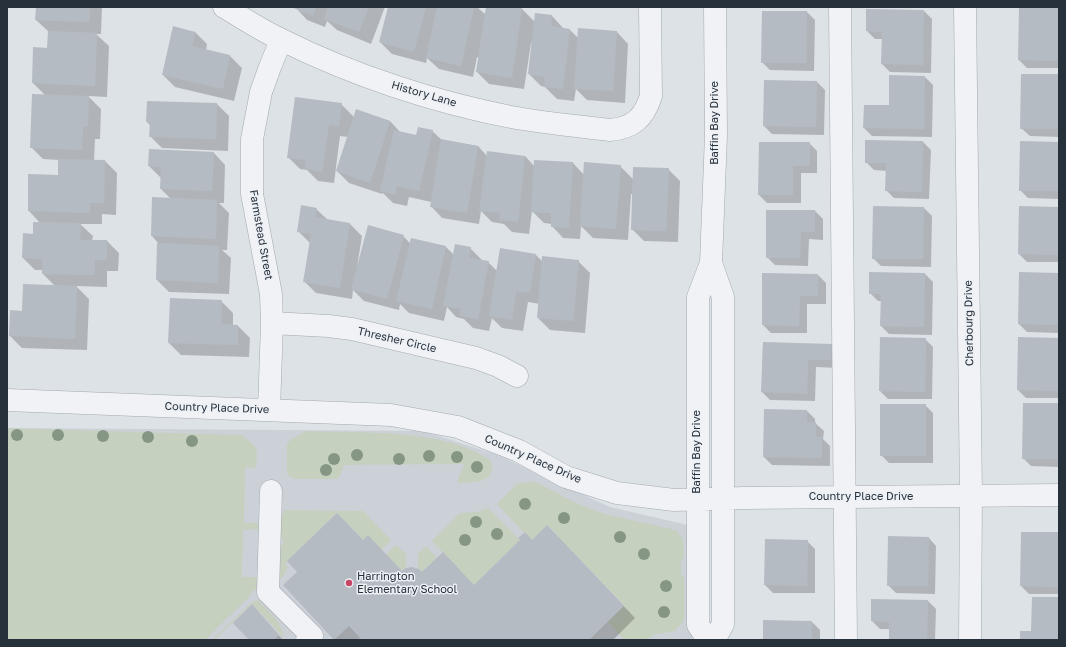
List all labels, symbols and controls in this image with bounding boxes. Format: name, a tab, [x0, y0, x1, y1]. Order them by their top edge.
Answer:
street label: History Lane	[390, 78, 458, 110]
street label: Baffin Bay Drive	[708, 81, 722, 165]
street label: Farmstead Street	[247, 189, 275, 281]
street label: Cherbourg Drive	[962, 280, 976, 366]
street label: Thresher Circle	[356, 325, 438, 355]
street label: Country Place Drive	[164, 400, 270, 416]
street label: Baffin Bay Drive	[690, 410, 704, 494]
street label: Country Place Drive	[483, 432, 583, 486]
street label: Country Place Drive	[809, 490, 913, 504]
place label: Harrington Elementary School	[357, 570, 457, 596]
marker: Harrington Elementary School	[344, 578, 354, 588]

